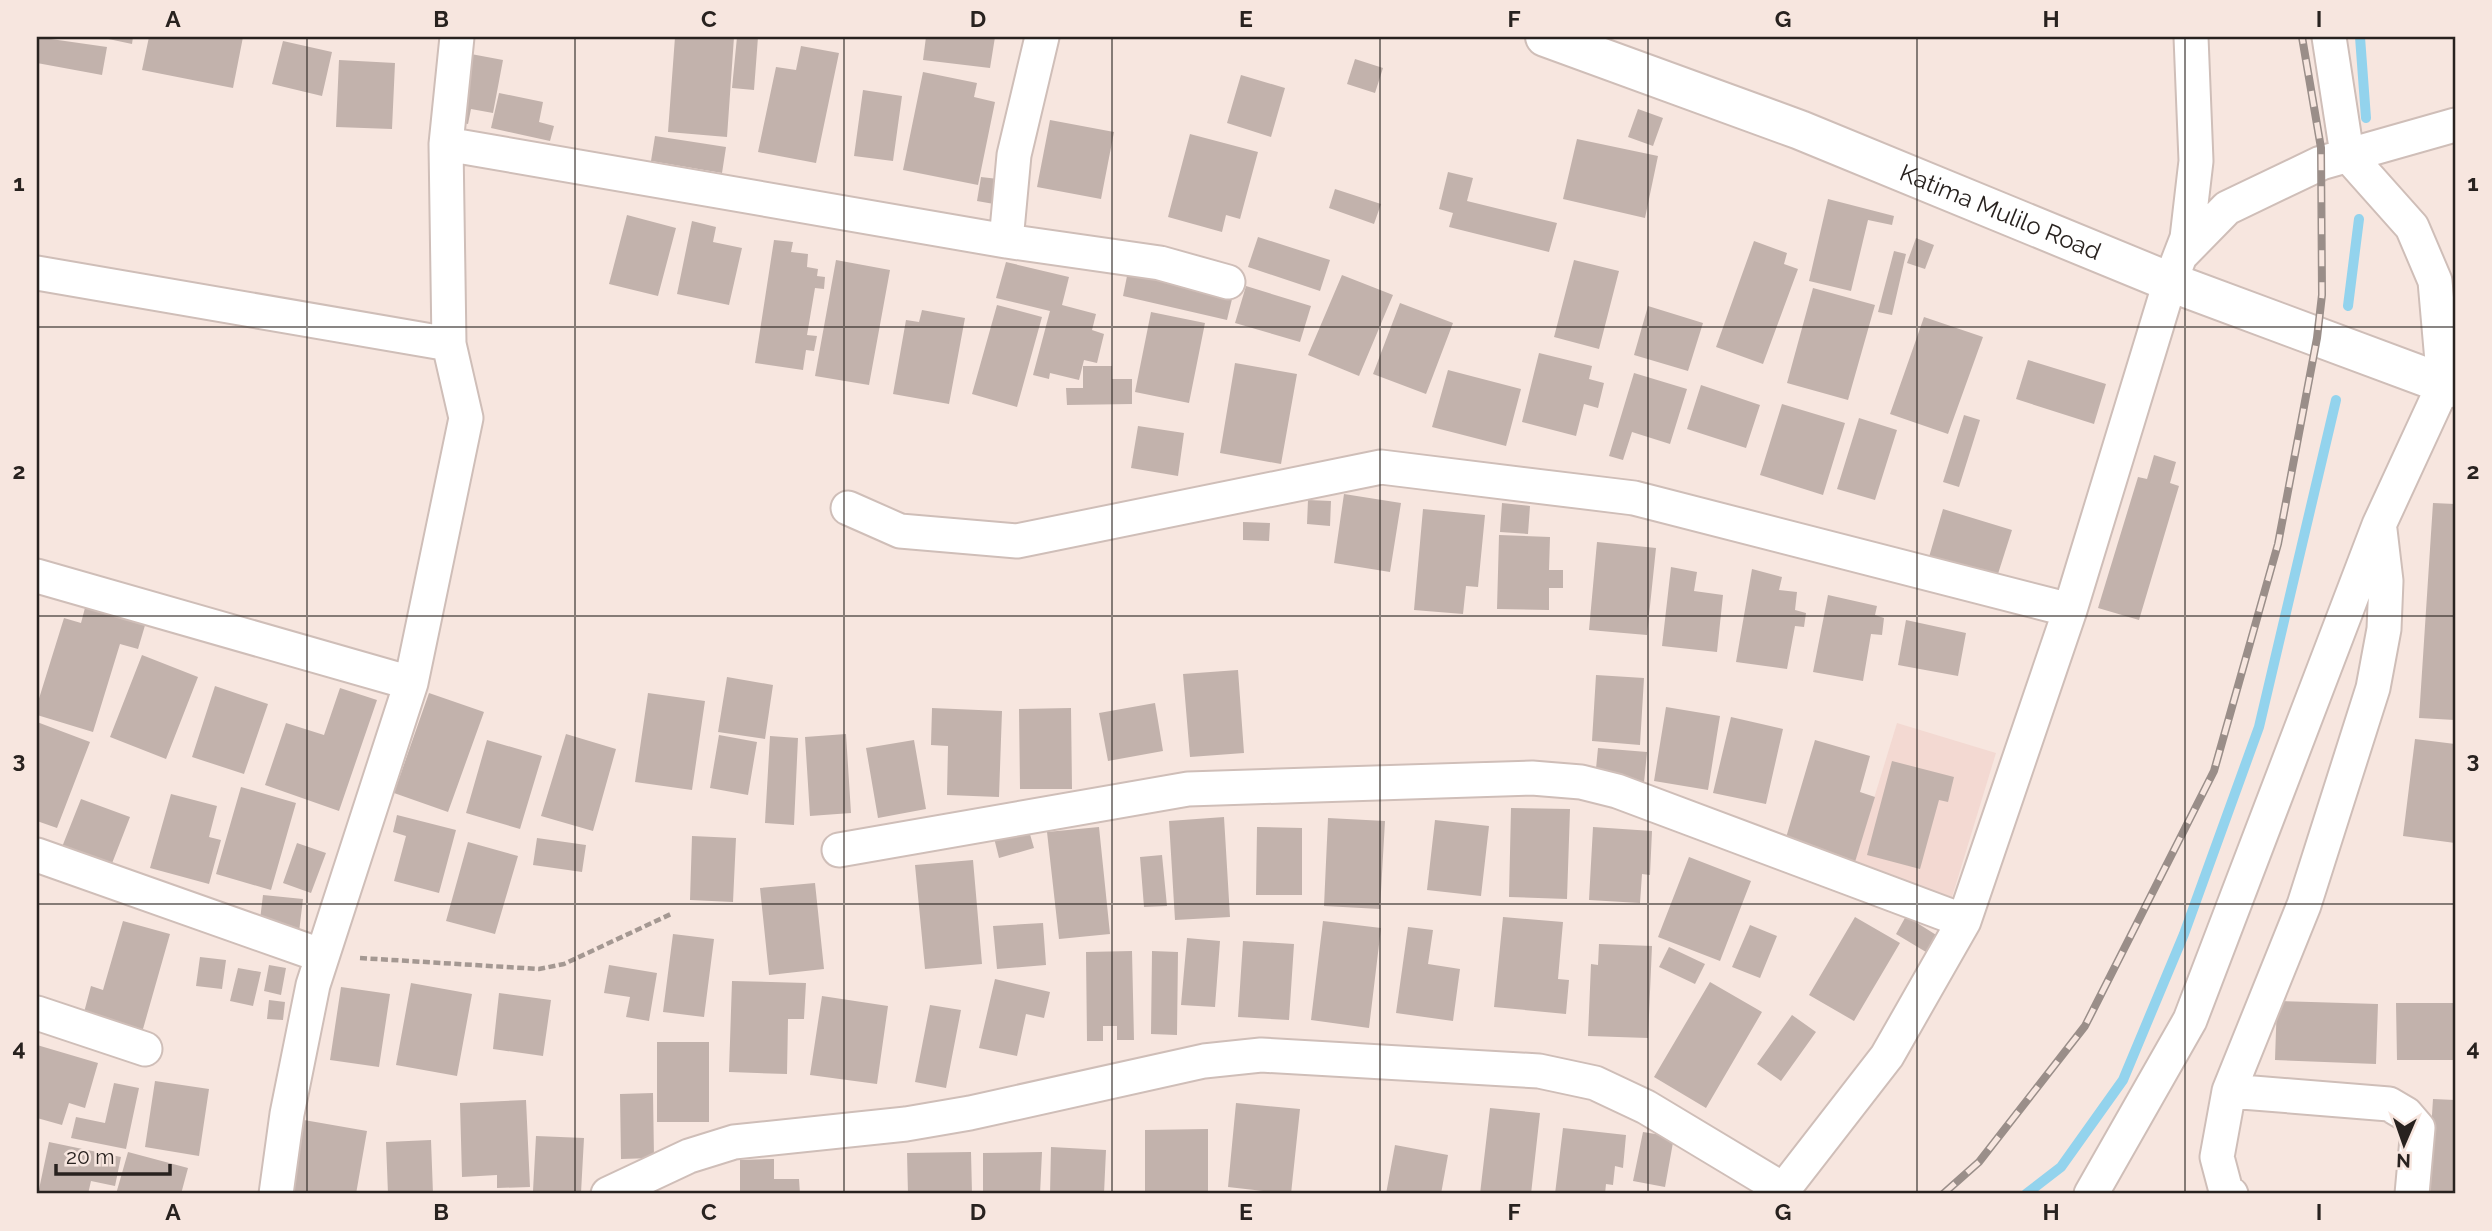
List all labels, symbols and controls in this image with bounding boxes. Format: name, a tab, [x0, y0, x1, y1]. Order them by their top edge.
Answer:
text: A	[165, 5, 181, 32]
text: B	[433, 5, 449, 32]
text: C	[701, 5, 717, 32]
text: D	[970, 5, 986, 32]
text: E	[1239, 5, 1253, 32]
text: F	[1507, 5, 1521, 32]
text: G	[1775, 5, 1791, 32]
text: H	[2042, 5, 2060, 32]
text: I	[2316, 5, 2322, 32]
street label: Katima Mulilo Road	[1896, 158, 2105, 266]
text: 1	[13, 169, 25, 196]
text: 1	[2467, 169, 2479, 196]
text: 2	[13, 457, 25, 484]
text: 2	[2467, 457, 2479, 484]
text: 3	[13, 746, 25, 773]
text: 3	[2467, 746, 2479, 773]
text: 4	[12, 1034, 26, 1061]
text: 4	[2466, 1034, 2480, 1061]
north arrow	[2370, 1108, 2440, 1178]
scale bar	[56, 1133, 170, 1177]
text: 20 m	[66, 1144, 114, 1169]
text: N	[2396, 1150, 2411, 1172]
text: A	[165, 1198, 181, 1225]
text: B	[433, 1198, 449, 1225]
text: C	[701, 1198, 717, 1225]
text: D	[970, 1198, 986, 1225]
text: E	[1239, 1198, 1253, 1225]
text: F	[1507, 1198, 1521, 1225]
text: G	[1775, 1198, 1791, 1225]
text: H	[2042, 1198, 2060, 1225]
text: I	[2316, 1198, 2322, 1225]

